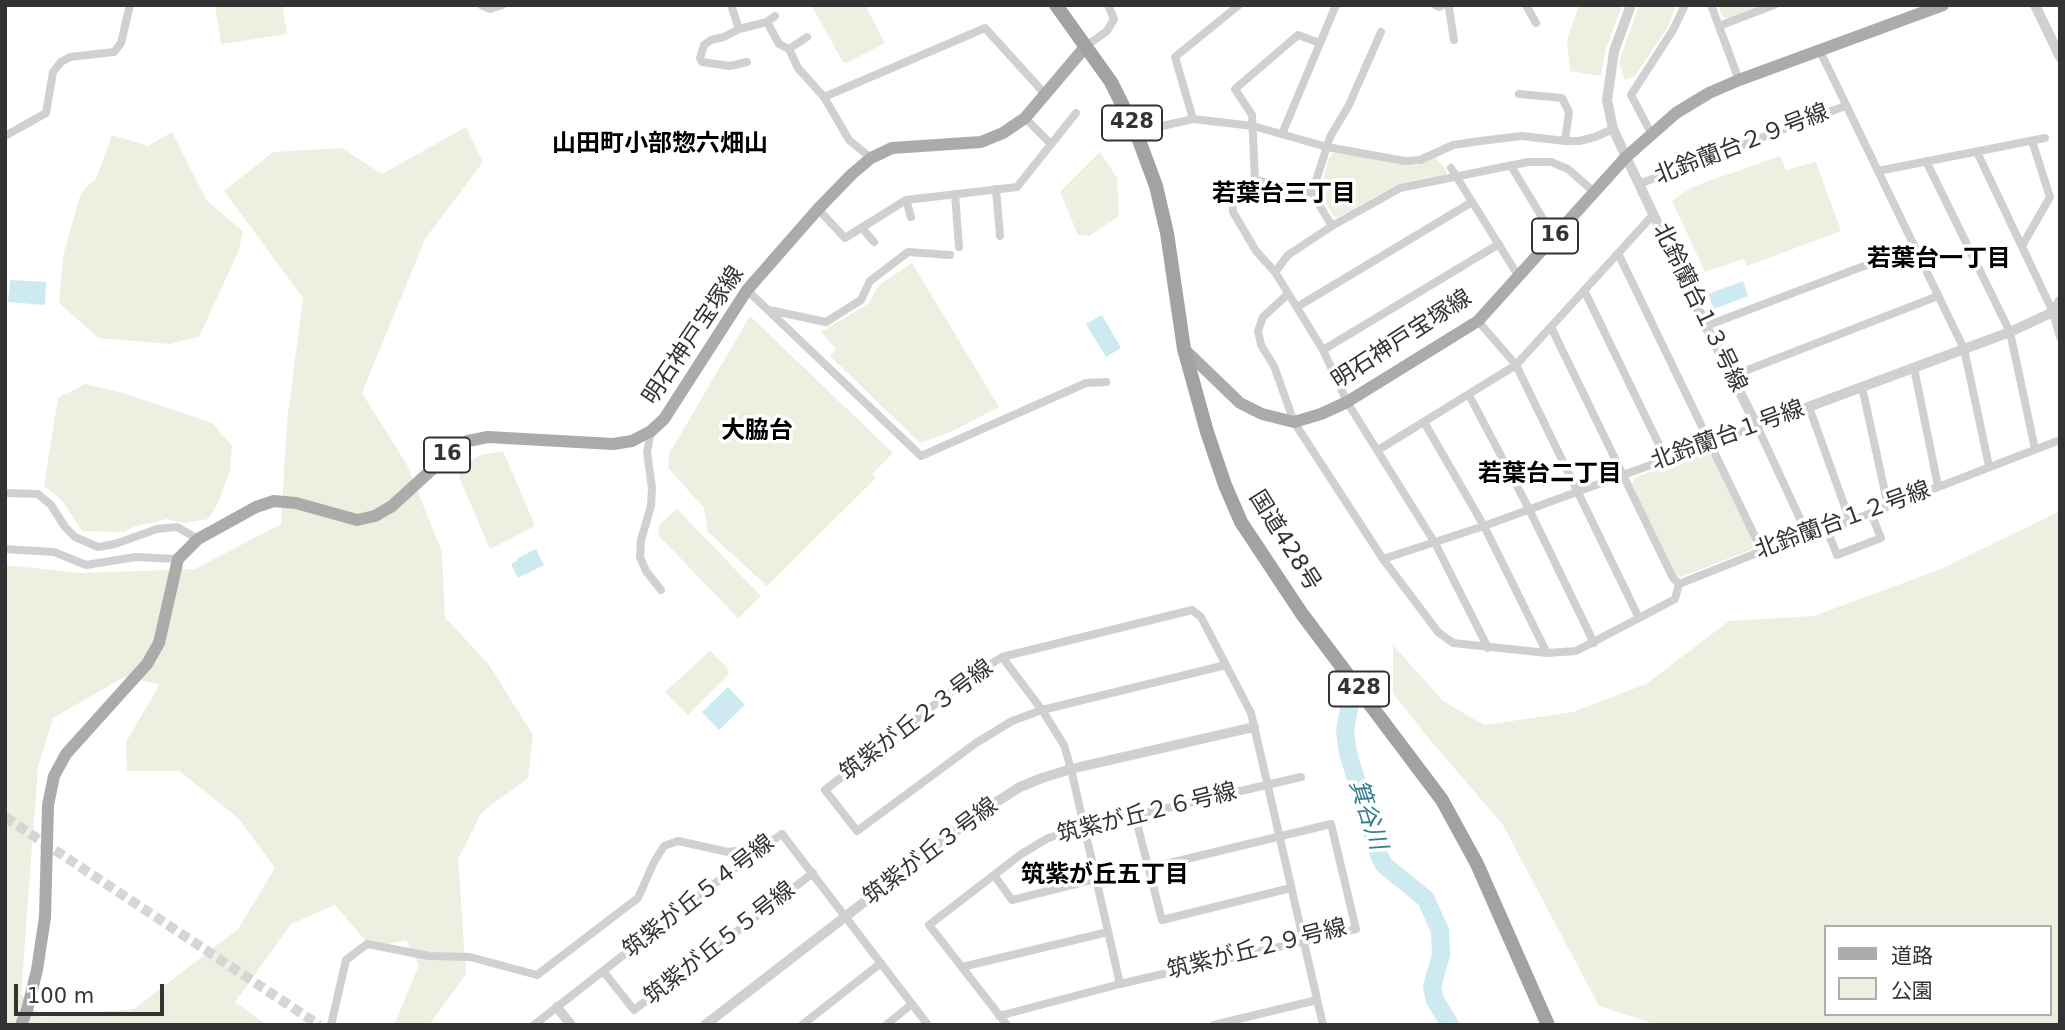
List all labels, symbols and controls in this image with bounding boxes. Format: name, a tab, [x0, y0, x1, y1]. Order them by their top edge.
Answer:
street label: 北鈴蘭台２９号線	[1651, 99, 1833, 191]
road number: 428	[1102, 106, 1162, 140]
district label: 山田町小部惣六畑山	[552, 131, 768, 159]
district label: 若葉台三丁目	[1212, 181, 1356, 209]
road number: 16	[1532, 218, 1578, 254]
street label: 北鈴蘭台１３号線	[1646, 219, 1752, 397]
district label: 若葉台一丁目	[1867, 246, 2011, 274]
street label: 明石神戸宝塚線	[638, 262, 750, 410]
street label: 明石神戸宝塚線	[1327, 285, 1477, 395]
street label: 北鈴蘭台１号線	[1648, 395, 1808, 477]
district label: 大脇台	[721, 418, 793, 446]
road number: 16	[424, 438, 470, 472]
district label: 若葉台二丁目	[1478, 461, 1622, 489]
street label: 北鈴蘭台１２号線	[1752, 477, 1934, 565]
street label: 国道428号	[1242, 486, 1326, 596]
street label: 筑紫が丘２３号線	[835, 655, 999, 787]
road number: 428	[1329, 672, 1389, 706]
water label: 箕谷川	[1342, 776, 1392, 854]
street label: 筑紫が丘２６号線	[1054, 778, 1240, 850]
street label: 筑紫が丘３号線	[858, 793, 1004, 911]
street label: 筑紫が丘５４号線	[618, 829, 780, 965]
district label: 筑紫が丘五丁目	[1021, 862, 1189, 890]
street label: 筑紫が丘５５号線	[639, 876, 801, 1012]
street label: 筑紫が丘２９号線	[1164, 914, 1350, 986]
legend	[1824, 925, 2051, 1016]
text: 道路	[1891, 944, 1933, 968]
scale bar	[18, 970, 168, 1014]
text: 公園	[1891, 979, 1933, 1003]
text: 100 m	[27, 984, 94, 1008]

